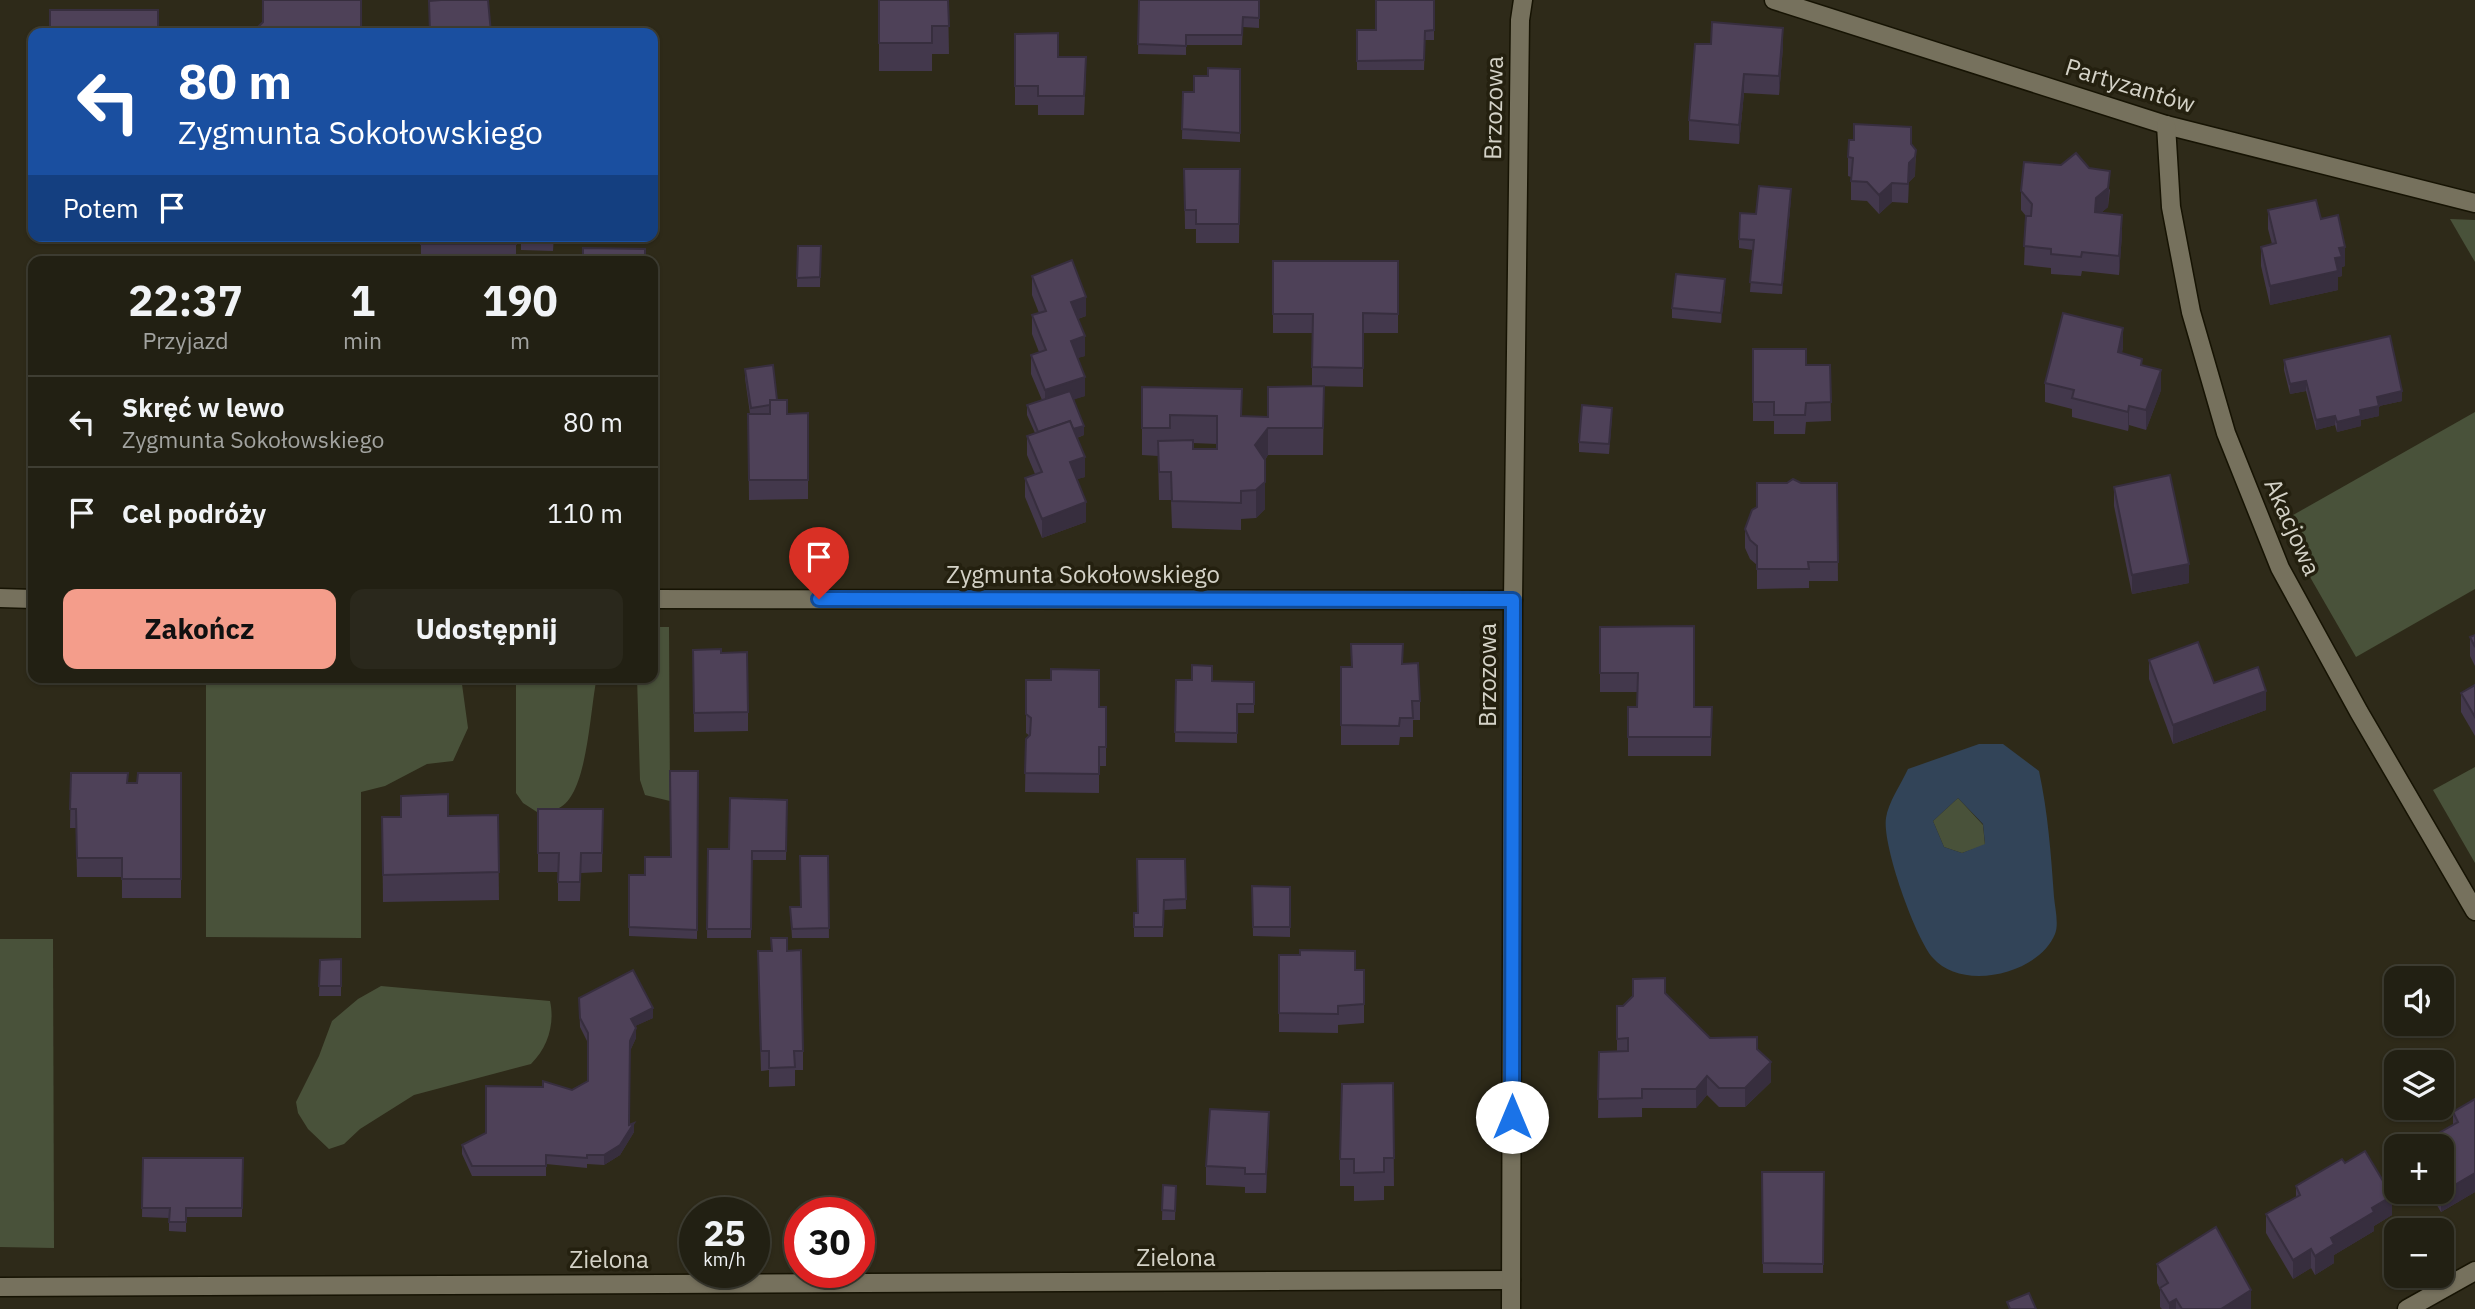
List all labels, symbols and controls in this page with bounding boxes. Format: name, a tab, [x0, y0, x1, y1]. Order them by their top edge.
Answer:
text: 80 m	[178, 49, 292, 112]
street label: Partyzantów	[2061, 50, 2199, 120]
icon: left	[63, 56, 154, 147]
street label: Brzozowa	[1476, 56, 1510, 160]
text: Zygmunta Sokołowskiego	[178, 111, 543, 153]
icon: arrive	[153, 189, 191, 227]
text: Potem	[63, 191, 139, 225]
text: 22:37	[128, 273, 243, 328]
text: 1	[350, 273, 375, 328]
text: 190	[482, 273, 558, 328]
text: Przyjazd	[142, 325, 229, 355]
text: min	[343, 325, 382, 355]
text: m	[510, 325, 530, 355]
text: Skręć w lewo	[122, 390, 284, 424]
icon: left	[63, 403, 101, 441]
text: 80 m	[563, 405, 623, 439]
text: Zygmunta Sokołowskiego	[122, 424, 384, 454]
street label: Akacjowa	[2257, 473, 2329, 580]
icon: arrive	[63, 494, 101, 532]
text: Cel podróży	[122, 496, 266, 530]
text: 110 m	[547, 496, 623, 530]
pin	[789, 527, 849, 599]
icon: arrive	[800, 538, 838, 576]
street label: Zygmunta Sokołowskiego	[946, 558, 1220, 590]
button: Zakończ	[63, 589, 336, 669]
button: Udostępnij	[350, 589, 623, 669]
street label: Brzozowa	[1471, 623, 1503, 727]
map controls	[2384, 966, 2454, 1288]
button: sound	[2384, 966, 2454, 1036]
button: layers	[2384, 1050, 2454, 1120]
position arrow	[1475, 1080, 1549, 1154]
button: +	[2384, 1134, 2454, 1204]
speed limit sign: 30	[784, 1197, 875, 1288]
text: 25	[703, 1210, 746, 1256]
button: −	[2384, 1218, 2454, 1288]
street label: Zielona	[1136, 1241, 1216, 1273]
street label: Zielona	[569, 1243, 649, 1275]
text: km/h	[703, 1248, 746, 1271]

